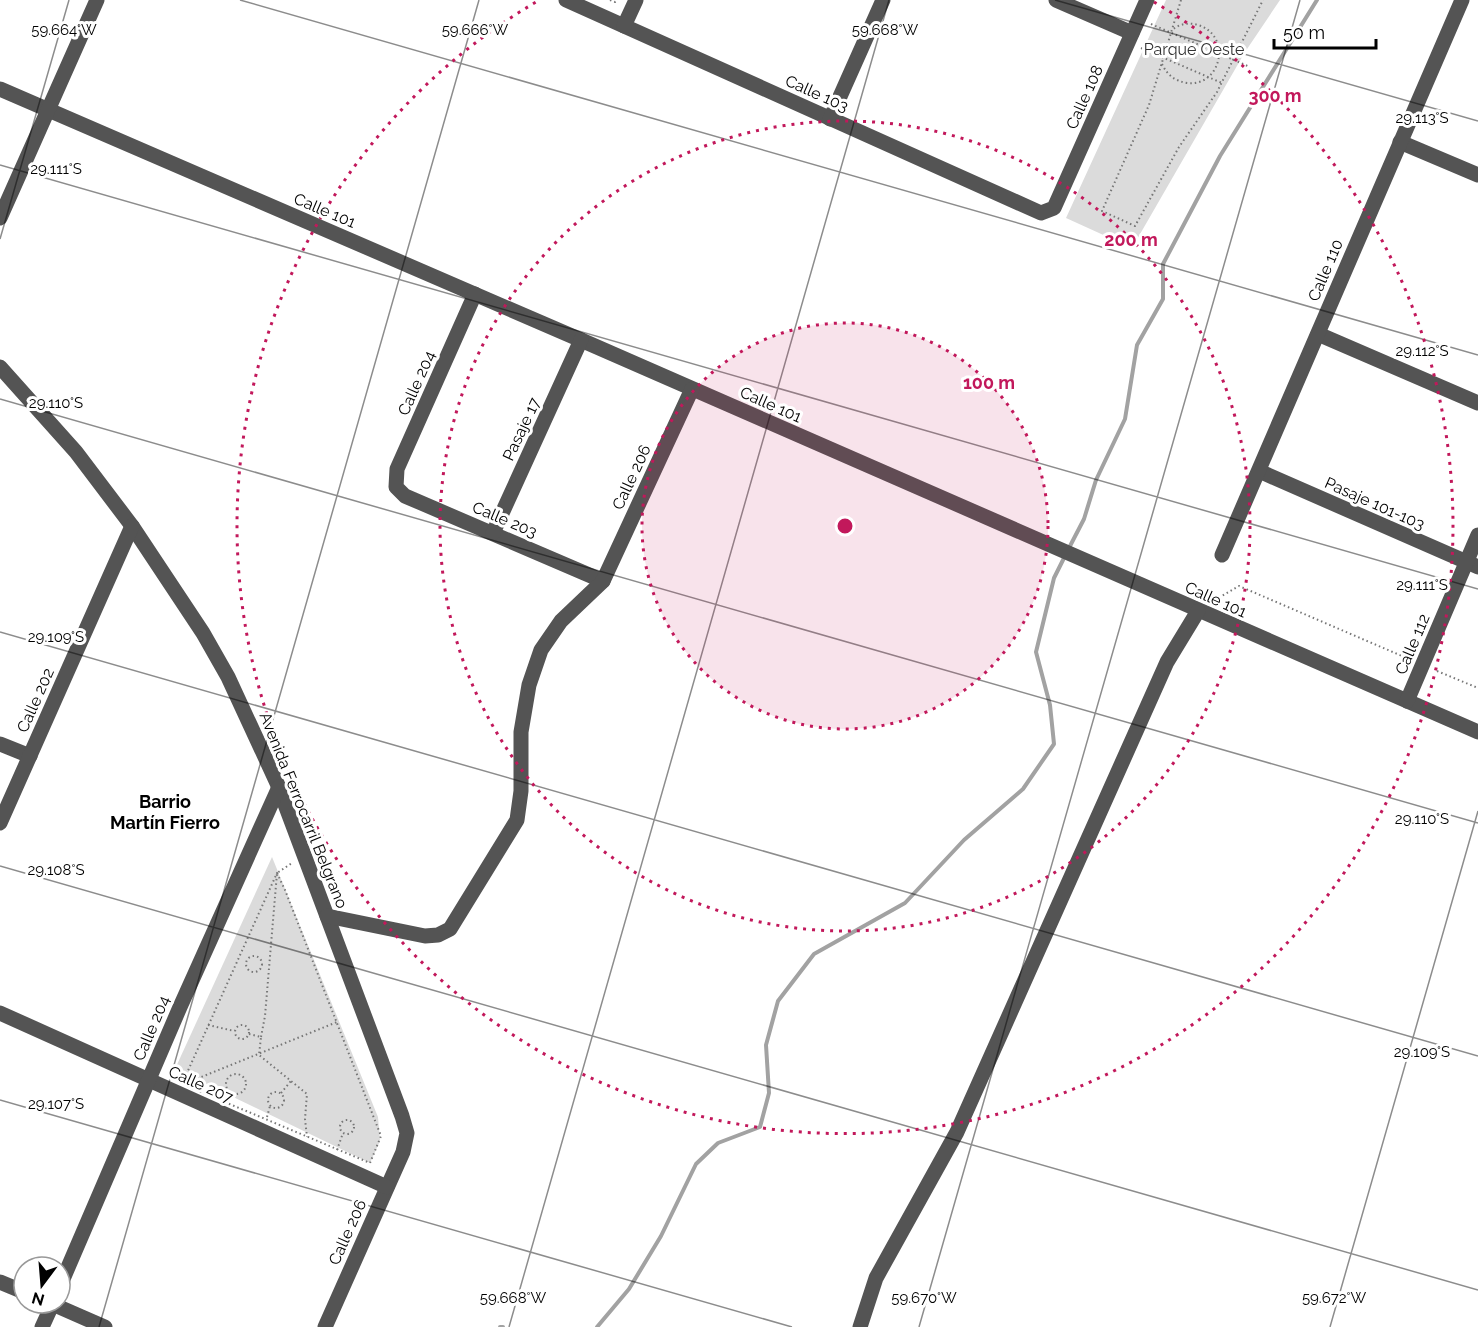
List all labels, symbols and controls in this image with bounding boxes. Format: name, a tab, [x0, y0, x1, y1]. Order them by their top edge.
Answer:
scale bar	[1274, 12, 1376, 50]
text: 59.664°W	[31, 21, 97, 39]
text: 59.666°W	[442, 21, 509, 39]
text: 59.668°W	[852, 21, 919, 39]
text: 50 m	[1283, 22, 1325, 43]
park label: Parque Oeste	[1144, 40, 1244, 59]
street label: Calle 108	[1062, 62, 1107, 132]
street label: Calle 103	[782, 71, 851, 116]
text: 300 m	[1248, 85, 1302, 106]
text: 29.113°S	[1395, 109, 1449, 127]
text: 29.111°S	[30, 160, 82, 178]
street label: Calle 101	[291, 189, 359, 232]
text: 200 m	[1104, 229, 1158, 250]
street label: Calle 110	[1304, 236, 1347, 304]
text: 29.112°S	[1395, 342, 1449, 360]
street label: Calle 204	[394, 348, 439, 418]
text: 100 m	[963, 372, 1015, 393]
street label: Calle 101	[737, 382, 805, 426]
text: 29.110°S	[29, 394, 83, 412]
street label: Pasaje 17	[499, 394, 544, 464]
street label: Calle 206	[608, 442, 655, 513]
street label: Pasaje 101-103	[1322, 473, 1428, 534]
street label: Calle 203	[470, 497, 540, 542]
centre of rings	[835, 516, 855, 536]
text: 29.111°S	[1396, 576, 1448, 594]
street label: Calle 101	[1182, 577, 1250, 621]
street label: Calle 112	[1391, 611, 1434, 677]
text: 29.109°S	[28, 628, 84, 646]
street label: Calle 202	[13, 665, 58, 735]
street label: Avenida Ferrocarril Belgrano	[255, 709, 352, 911]
district label: Barrio Martín Fierro	[110, 791, 220, 833]
text: 29.110°S	[1395, 810, 1449, 828]
text: 29.108°S	[27, 861, 85, 879]
street label: Calle 204	[129, 993, 174, 1064]
text: 29.109°S	[1394, 1043, 1450, 1061]
street label: Calle 207	[166, 1062, 236, 1107]
text: 29.107°S	[28, 1095, 84, 1113]
street label: Calle 206	[325, 1197, 370, 1268]
north arrow	[12, 1255, 72, 1315]
text: N	[30, 1288, 46, 1310]
text: 59.668°W	[480, 1289, 547, 1307]
text: 59.670°W	[891, 1289, 957, 1307]
text: 59.672°W	[1302, 1289, 1366, 1307]

